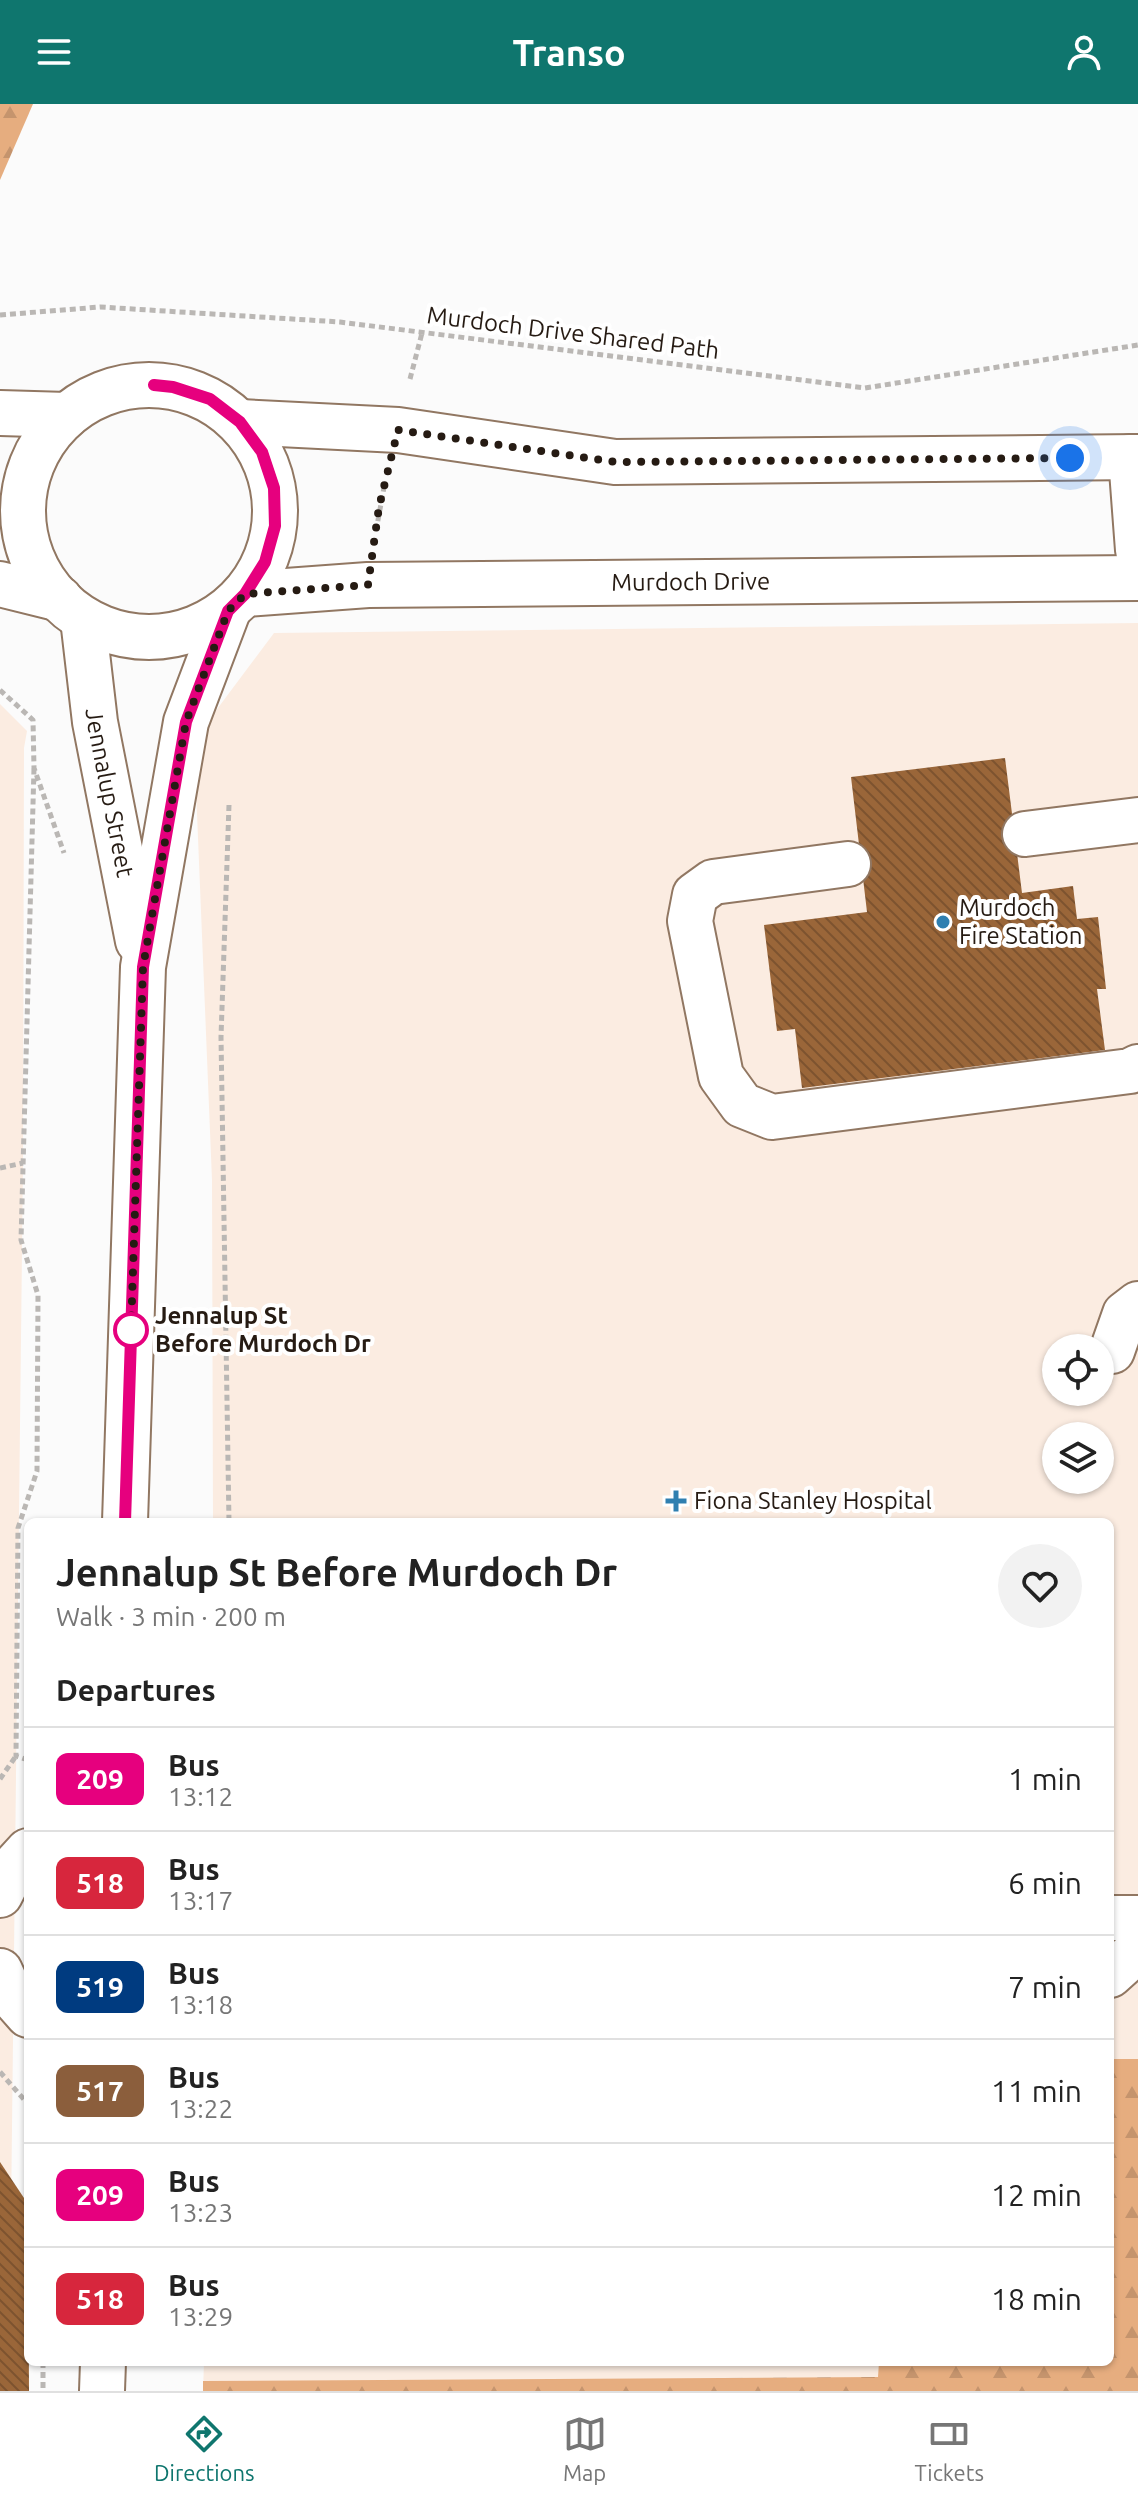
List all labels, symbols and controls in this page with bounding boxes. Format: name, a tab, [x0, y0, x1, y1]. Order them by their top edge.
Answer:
icon: menu	[32, 30, 76, 74]
icon: person	[1062, 30, 1106, 74]
text: Transo	[512, 32, 626, 73]
street label: Murdoch Drive Shared Path	[425, 301, 721, 364]
your location	[1050, 438, 1090, 478]
street label: Murdoch Drive	[611, 567, 770, 596]
street label: Jennalup Street	[81, 707, 139, 880]
place label: Murdoch Fire Station	[959, 894, 1083, 949]
marker: Murdoch Fire Station	[934, 913, 952, 931]
place label: Jennalup St Before Murdoch Dr	[155, 1302, 371, 1357]
marker: Jennalup St Before Murdoch Dr	[114, 1313, 148, 1347]
map controls	[1042, 1334, 1114, 1494]
button: locate	[1042, 1334, 1114, 1406]
button: layers	[1042, 1422, 1114, 1494]
place label: Fiona Stanley Hospital	[694, 1487, 932, 1514]
marker: Fiona Stanley Hospital	[665, 1490, 687, 1512]
button: heart	[998, 1544, 1082, 1628]
text: Jennalup St Before Murdoch Dr	[56, 1551, 617, 1593]
text: Walk · 3 min · 200 m	[56, 1602, 286, 1631]
text: Departures	[56, 1673, 216, 1707]
text: Bus	[168, 1748, 220, 1782]
text: 1 min	[1008, 1762, 1082, 1796]
text: 209	[76, 1763, 124, 1794]
text: 13:12	[168, 1782, 233, 1811]
text: Bus	[168, 1852, 220, 1886]
text: 6 min	[1008, 1866, 1082, 1900]
text: 518	[76, 1867, 124, 1898]
text: 13:17	[168, 1886, 233, 1915]
text: Bus	[168, 1956, 220, 1990]
text: 7 min	[1008, 1970, 1082, 2004]
text: 519	[76, 1971, 124, 2002]
text: 13:18	[168, 1990, 233, 2019]
text: Bus	[168, 2060, 220, 2094]
text: 11 min	[991, 2074, 1082, 2108]
text: 517	[76, 2075, 124, 2106]
text: 13:22	[168, 2094, 233, 2123]
text: Bus	[168, 2164, 220, 2198]
text: 12 min	[991, 2178, 1082, 2212]
text: 209	[76, 2179, 124, 2210]
text: 13:23	[168, 2198, 233, 2227]
text: Bus	[168, 2268, 220, 2302]
text: 18 min	[991, 2282, 1082, 2316]
text: 518	[76, 2283, 124, 2314]
text: 13:29	[168, 2302, 233, 2331]
tab: Directions	[154, 2412, 255, 2485]
tab: Map	[563, 2412, 607, 2485]
tab: Tickets	[915, 2412, 984, 2485]

